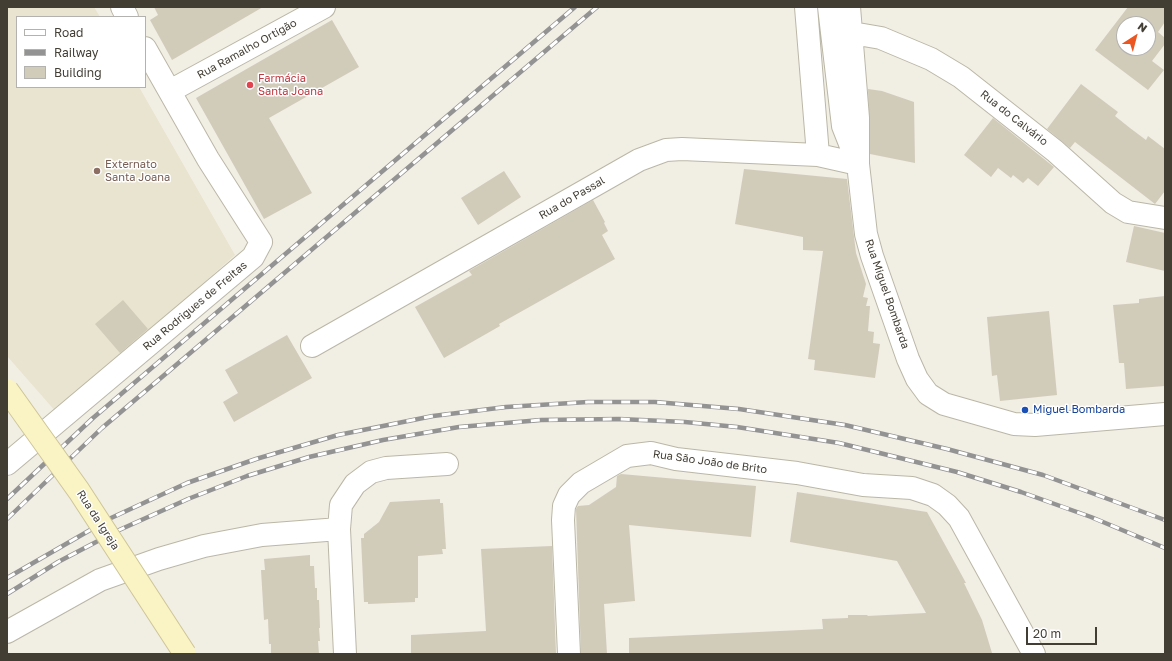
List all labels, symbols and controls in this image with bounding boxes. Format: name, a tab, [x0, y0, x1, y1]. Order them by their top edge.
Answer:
legend	[16, 16, 146, 88]
street label: Rua Ramalho Ortigão	[195, 16, 299, 82]
north arrow	[1116, 16, 1156, 56]
text: N	[1136, 19, 1150, 34]
text: Road	[54, 25, 83, 40]
text: Railway	[54, 45, 99, 60]
text: Building	[54, 65, 102, 80]
place label: Farmácia Santa Joana	[258, 72, 323, 98]
marker: Farmácia Santa Joana	[245, 80, 255, 90]
street label: Rua do Calvário	[978, 88, 1050, 148]
place label: Externato Santa Joana	[105, 158, 170, 184]
marker: Externato Santa Joana	[92, 166, 102, 176]
street label: Rua do Passal	[537, 174, 607, 222]
street label: Rua Miguel Bombarda	[862, 237, 912, 351]
street label: Rua Rodrigues de Freitas	[140, 259, 250, 353]
place label: Miguel Bombarda	[1033, 403, 1125, 417]
marker: Miguel Bombarda	[1020, 405, 1030, 415]
street label: Rua São João de Brito	[652, 447, 768, 477]
street label: Rua da Igreja	[74, 488, 122, 552]
scale bar	[1028, 619, 1099, 645]
text: 20 m	[1033, 626, 1061, 641]

